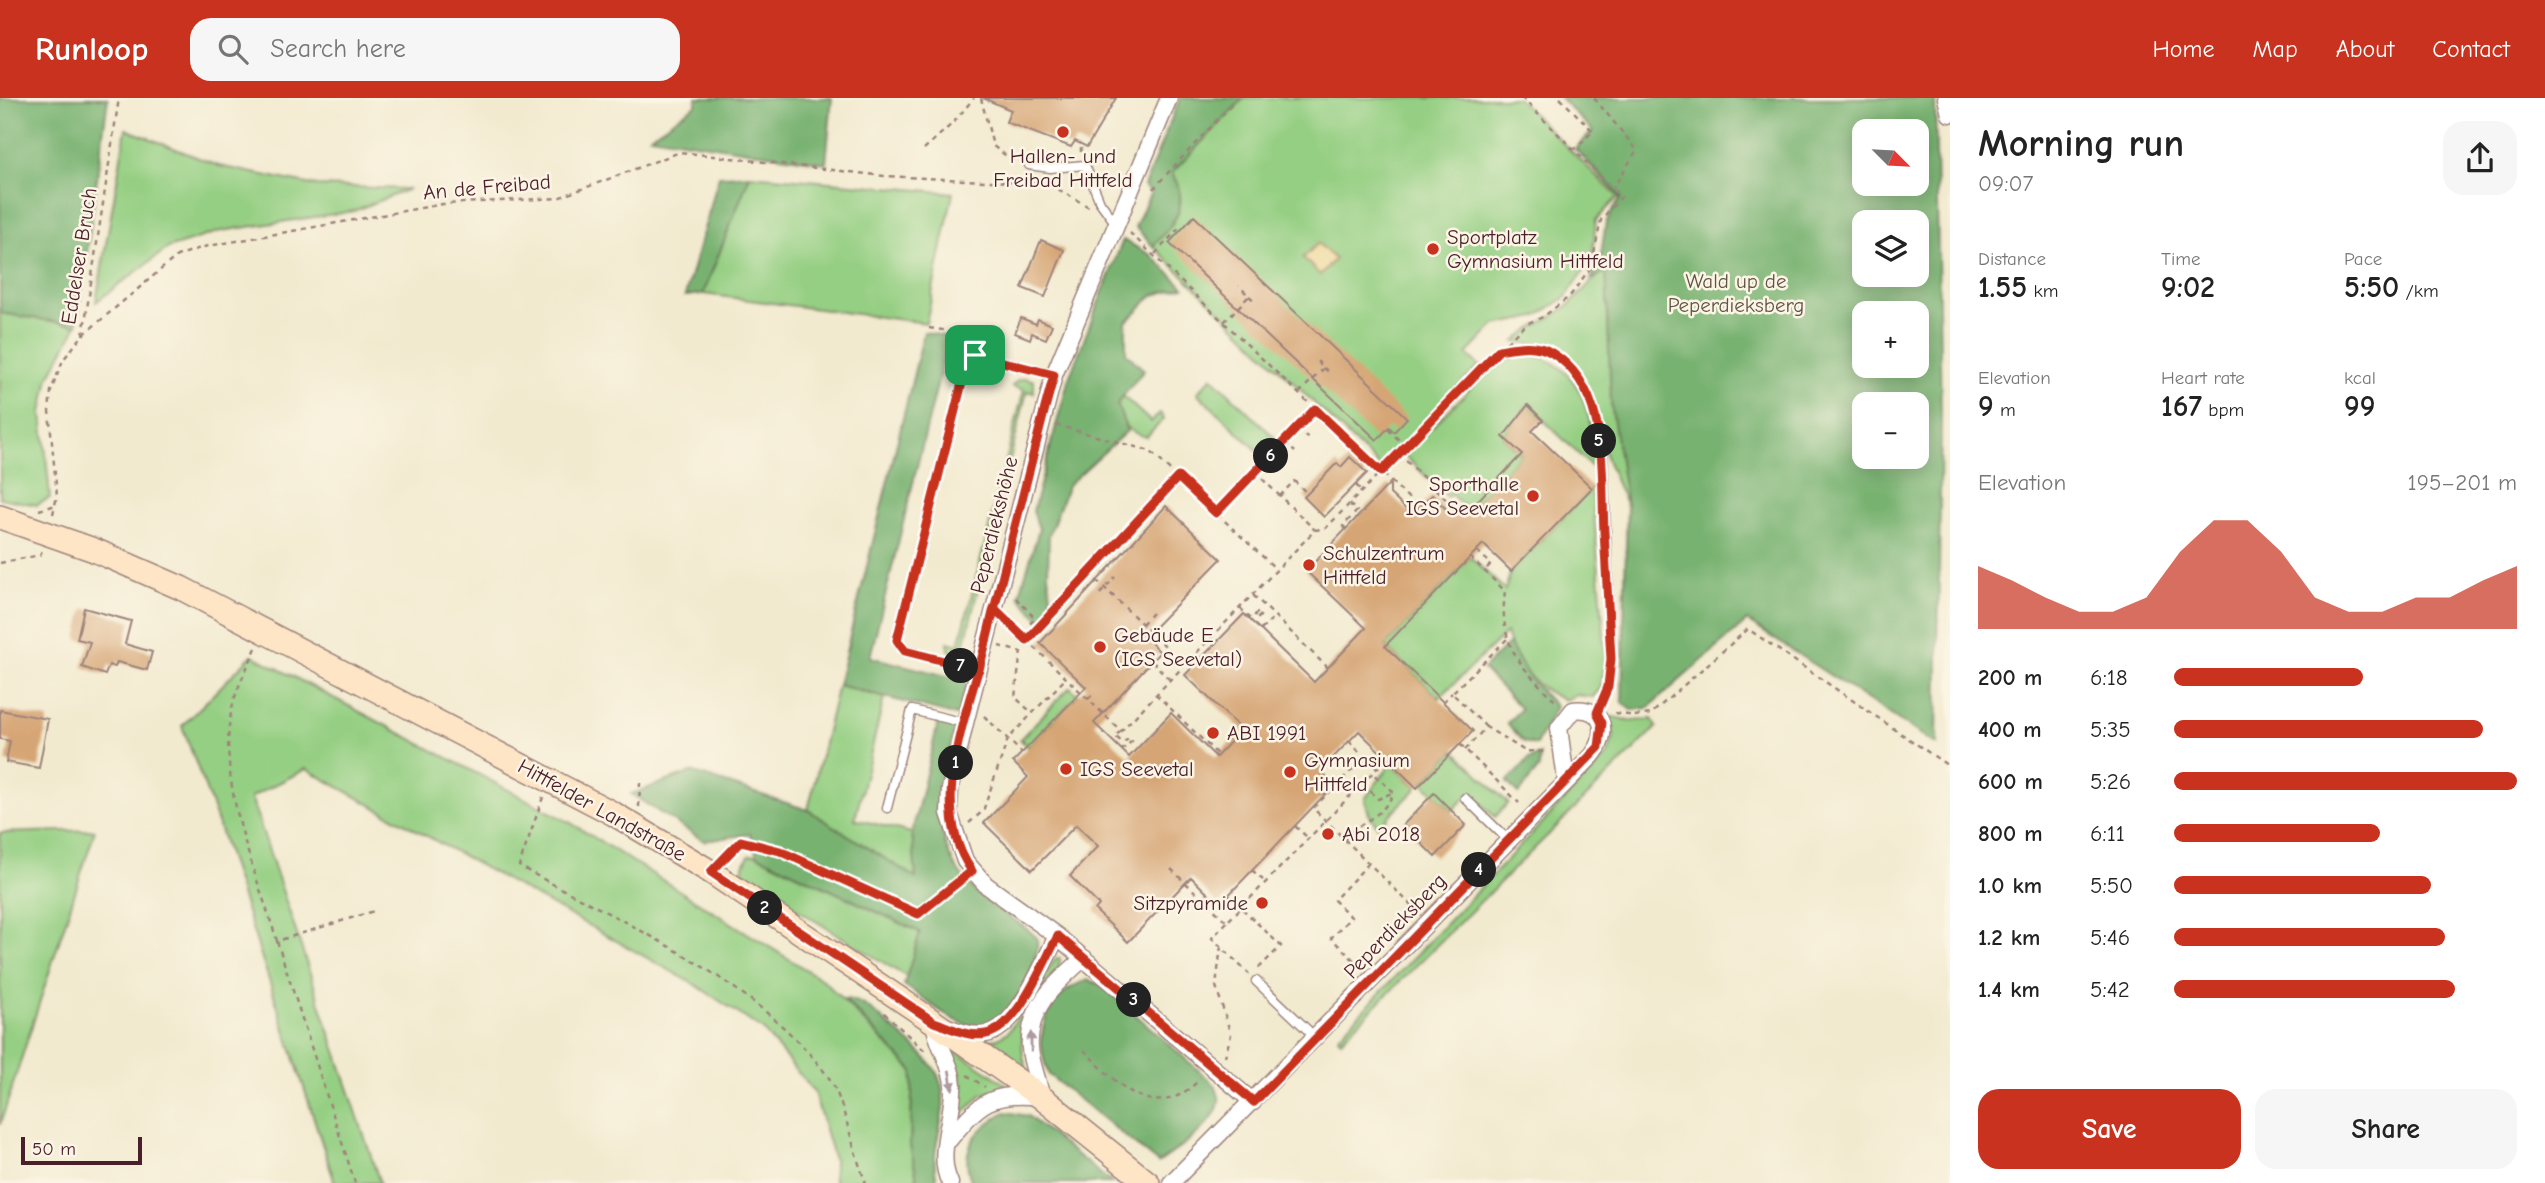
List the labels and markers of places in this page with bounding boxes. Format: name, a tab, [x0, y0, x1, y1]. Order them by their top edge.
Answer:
marker: Hallen- und Freibad Hittfeld	[1055, 124, 1071, 140]
place label: Hallen- und Freibad Hittfeld	[993, 144, 1133, 192]
place label: Sportplatz Gymnasium Hittfeld	[1447, 225, 1624, 273]
marker: Sportplatz Gymnasium Hittfeld	[1425, 241, 1441, 257]
pin	[945, 325, 1005, 385]
pin: 5	[1582, 424, 1616, 458]
pin: 6	[1254, 438, 1288, 474]
place label: Sporthalle IGS Seevetal	[1405, 472, 1519, 520]
marker: Sporthalle IGS Seevetal	[1525, 488, 1541, 504]
place label: Schulzentrum Hittfeld	[1323, 541, 1445, 589]
marker: Schulzentrum Hittfeld	[1301, 557, 1317, 573]
place label: Gebäude E (IGS Seevetal)	[1114, 623, 1242, 671]
marker: Gebäude E (IGS Seevetal)	[1092, 639, 1108, 655]
pin: 7	[944, 648, 978, 684]
place label: ABI 1991	[1227, 721, 1306, 745]
marker: ABI 1991	[1205, 725, 1221, 741]
pin: 1	[939, 746, 974, 780]
place label: Gymnasium Hittfeld	[1304, 748, 1410, 796]
place label: IGS Seevetal	[1080, 757, 1194, 781]
marker: IGS Seevetal	[1058, 761, 1074, 777]
marker: Gymnasium Hittfeld	[1282, 764, 1298, 780]
place label: Abi 2018	[1342, 822, 1420, 846]
marker: Abi 2018	[1320, 826, 1336, 842]
pin: 4	[1462, 852, 1496, 888]
pin: 2	[748, 890, 782, 926]
place label: Sitzpyramide	[1134, 891, 1248, 915]
marker: Sitzpyramide	[1254, 895, 1270, 911]
pin: 3	[1116, 982, 1152, 1018]

